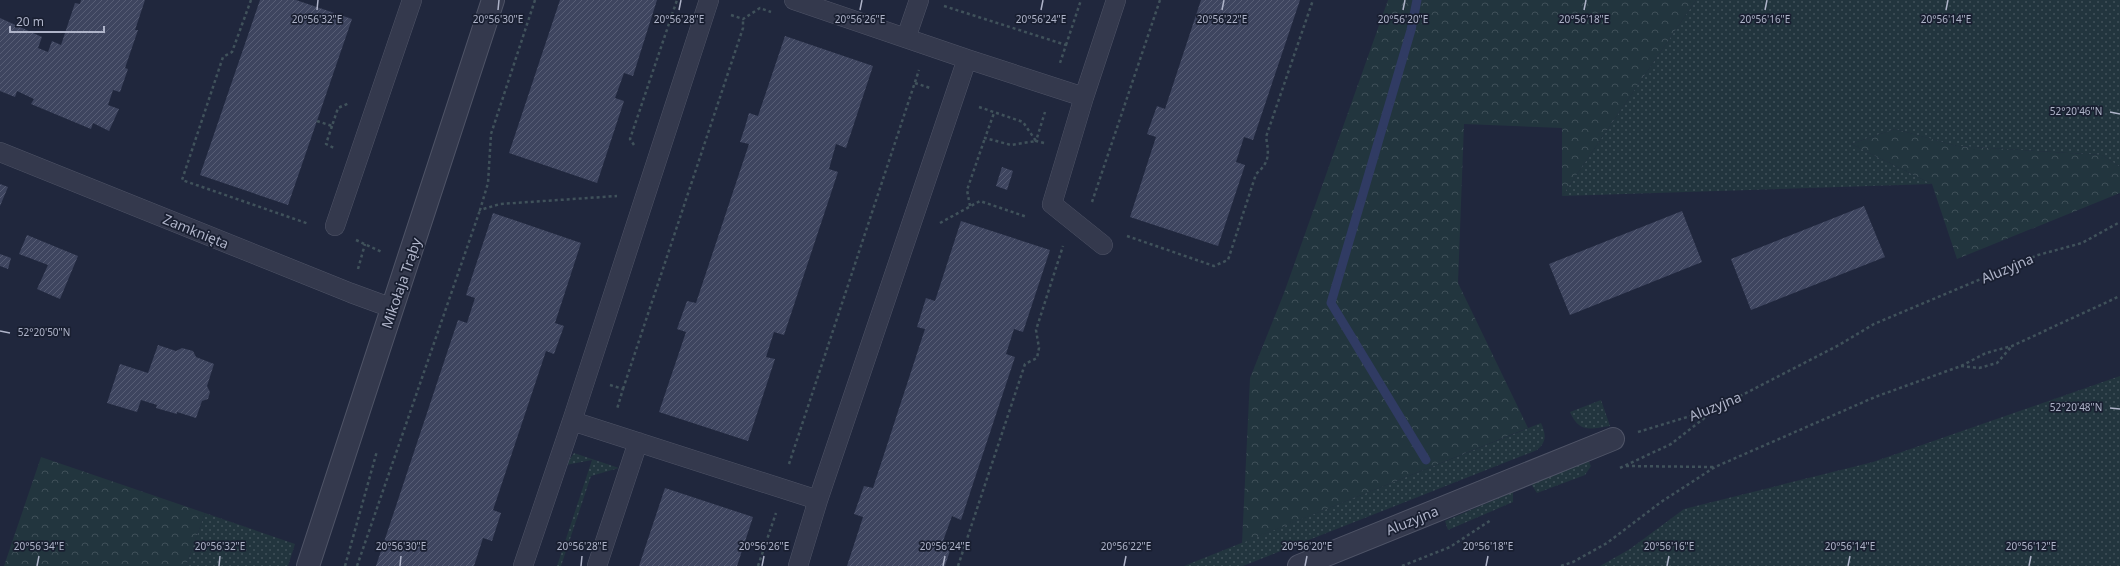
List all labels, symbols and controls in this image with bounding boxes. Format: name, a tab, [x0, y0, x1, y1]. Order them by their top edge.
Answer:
scale bar	[10, 8, 104, 34]
text: 20°56'32"E	[292, 12, 342, 26]
text: 20°56'30"E	[473, 12, 523, 26]
text: 20°56'28"E	[654, 12, 704, 26]
text: 20°56'26"E	[835, 12, 885, 26]
text: 20°56'24"E	[1016, 12, 1066, 26]
text: 20°56'22"E	[1197, 12, 1247, 26]
text: 20°56'20"E	[1378, 12, 1428, 26]
text: 20°56'18"E	[1559, 12, 1609, 26]
text: 20°56'16"E	[1740, 12, 1790, 26]
text: 20°56'14"E	[1921, 12, 1971, 26]
text: 20 m	[16, 13, 44, 30]
text: 52°20'46"N	[2050, 104, 2102, 118]
street label: Zamknięta	[160, 209, 232, 253]
street label: Mikołaja Trąby	[377, 234, 426, 331]
street label: Aluzyjna	[1978, 248, 2036, 288]
text: 52°20'50"N	[18, 325, 70, 339]
street label: Aluzyjna	[1686, 387, 1744, 425]
text: 52°20'48"N	[2050, 400, 2102, 414]
street label: Aluzyjna	[1383, 501, 1441, 539]
text: 20°56'34"E	[14, 539, 64, 553]
text: 20°56'32"E	[195, 539, 245, 553]
text: 20°56'30"E	[376, 539, 426, 553]
text: 20°56'28"E	[557, 539, 607, 553]
text: 20°56'26"E	[739, 539, 789, 553]
text: 20°56'24"E	[920, 539, 970, 553]
text: 20°56'22"E	[1101, 539, 1151, 553]
text: 20°56'20"E	[1282, 539, 1332, 553]
text: 20°56'18"E	[1463, 539, 1513, 553]
text: 20°56'16"E	[1644, 539, 1694, 553]
text: 20°56'14"E	[1825, 539, 1875, 553]
text: 20°56'12"E	[2006, 539, 2056, 553]

